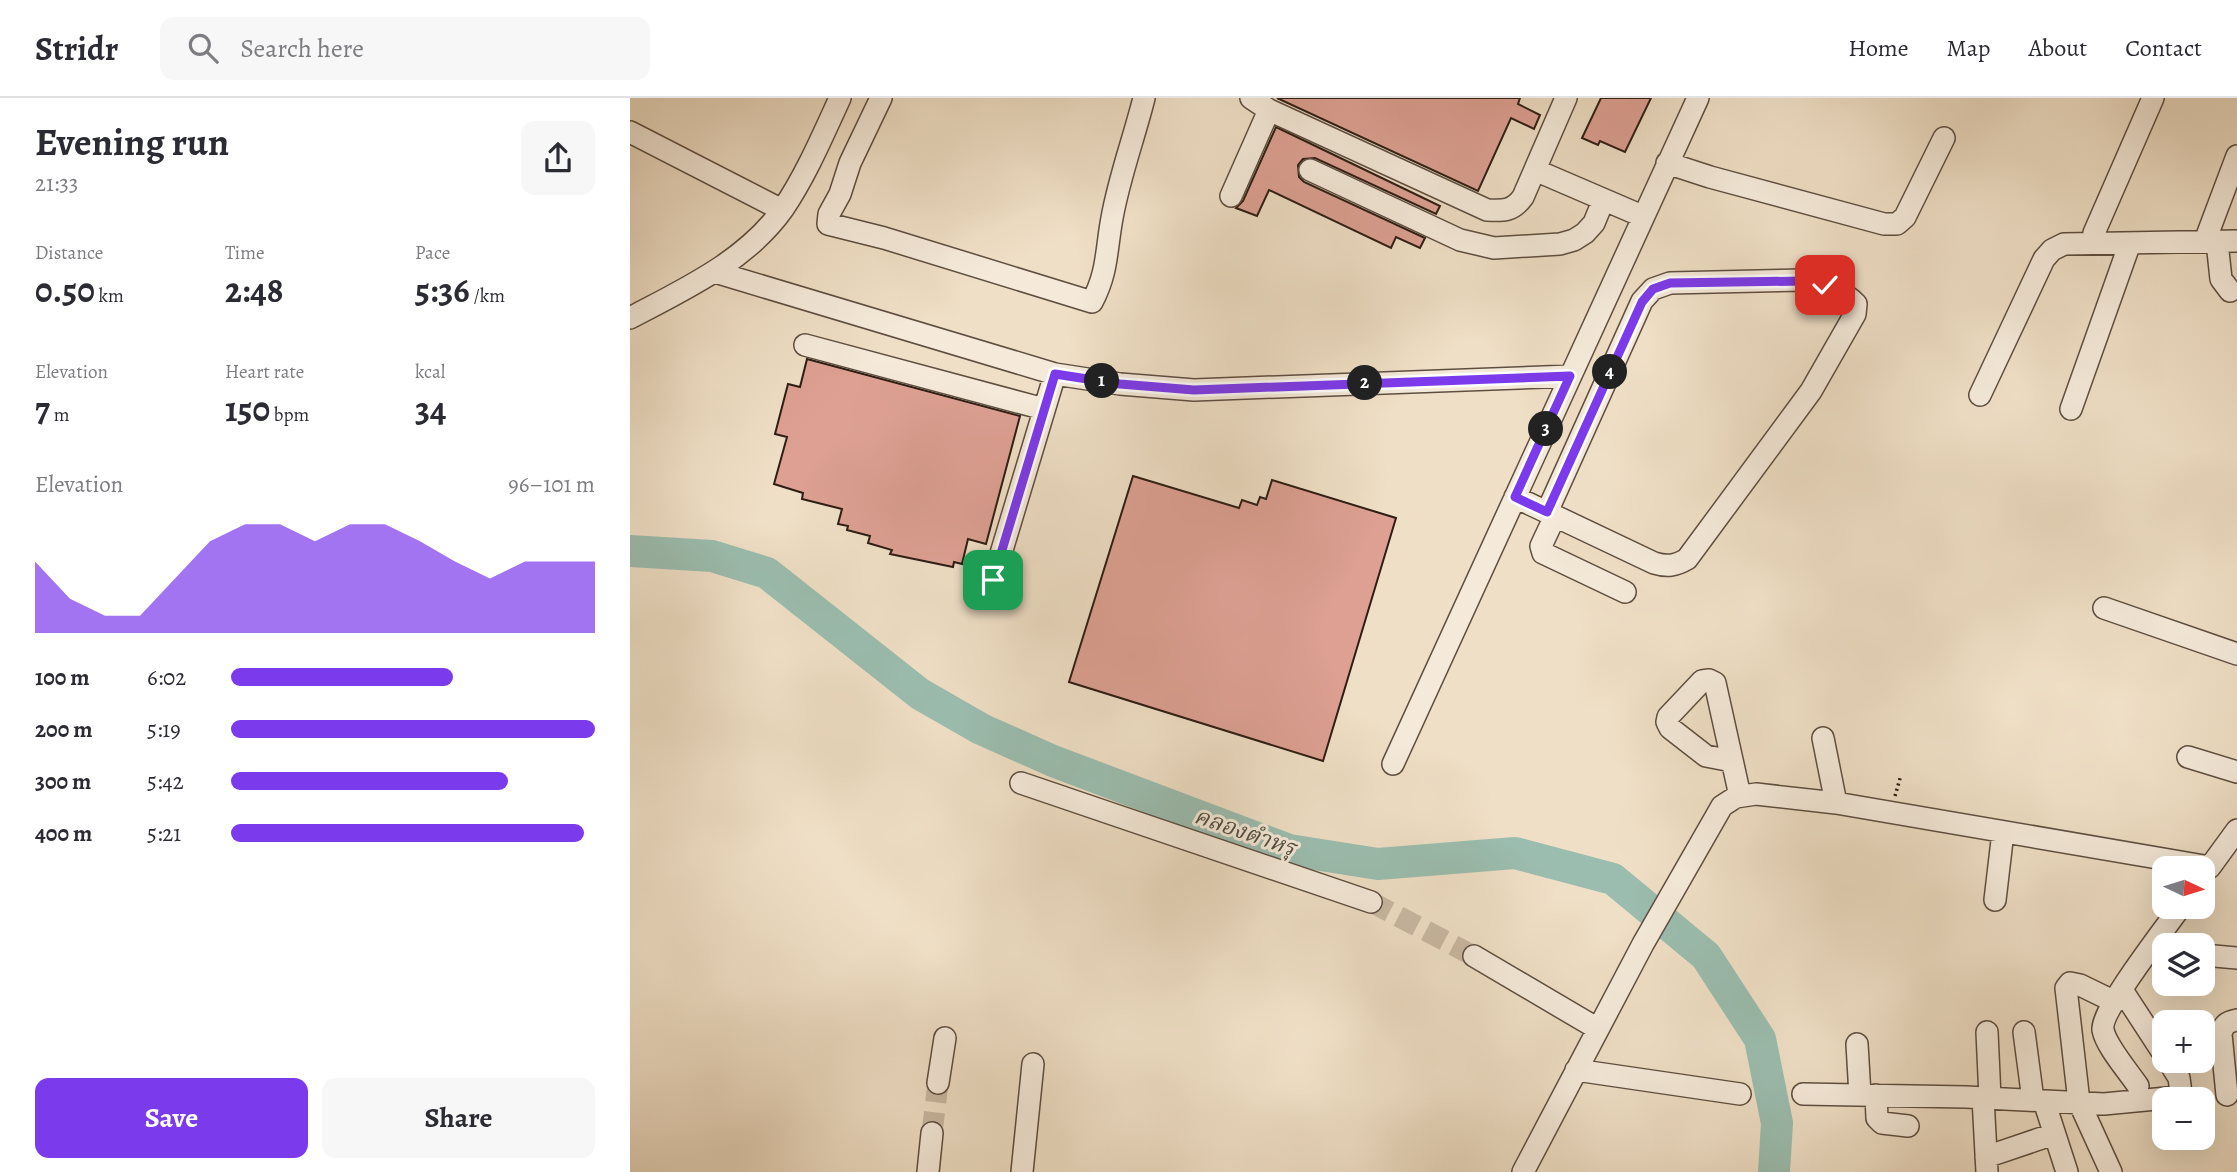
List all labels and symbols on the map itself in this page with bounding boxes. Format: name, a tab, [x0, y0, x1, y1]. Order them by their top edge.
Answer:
pin	[1795, 255, 1855, 315]
pin: 4	[1592, 354, 1628, 390]
pin: 1	[1084, 364, 1120, 398]
pin: 2	[1348, 366, 1382, 400]
pin: 3	[1528, 412, 1564, 446]
pin	[963, 550, 1023, 610]
water label: คลองตำหรุ	[1190, 800, 1302, 865]
north arrow	[2152, 856, 2216, 919]

